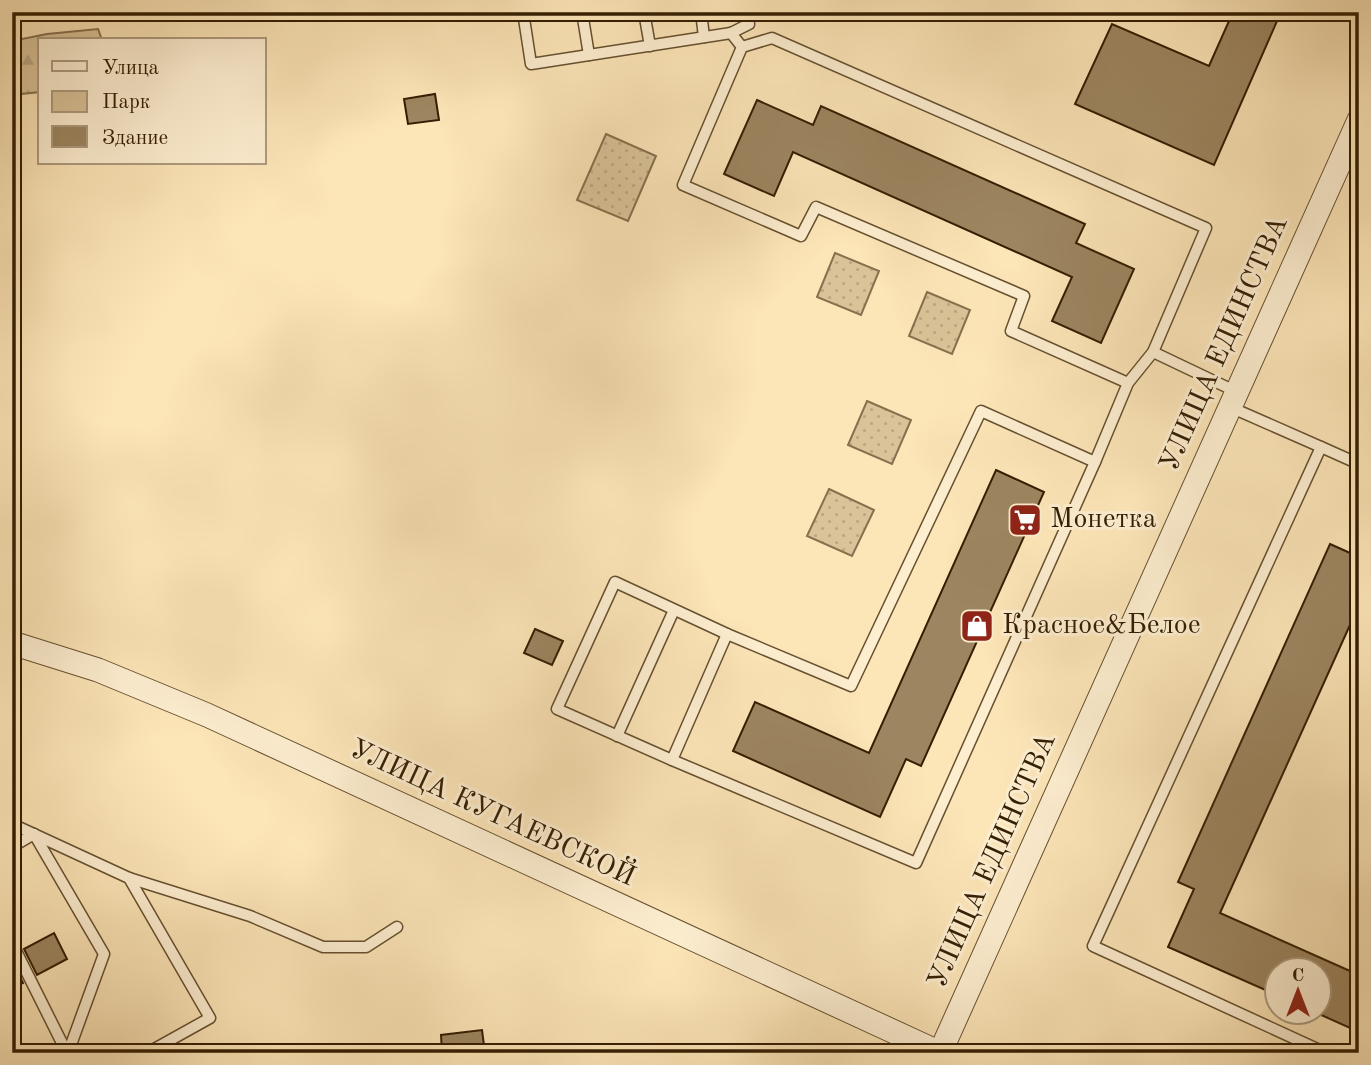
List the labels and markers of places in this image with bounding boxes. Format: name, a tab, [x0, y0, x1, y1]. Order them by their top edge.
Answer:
supermarket icon: Монетка	[1006, 501, 1044, 539]
place label: Монетка	[1050, 506, 1157, 534]
shop icon: Красное&Белое	[958, 607, 996, 645]
place label: Красное&Белое	[1002, 612, 1201, 640]

